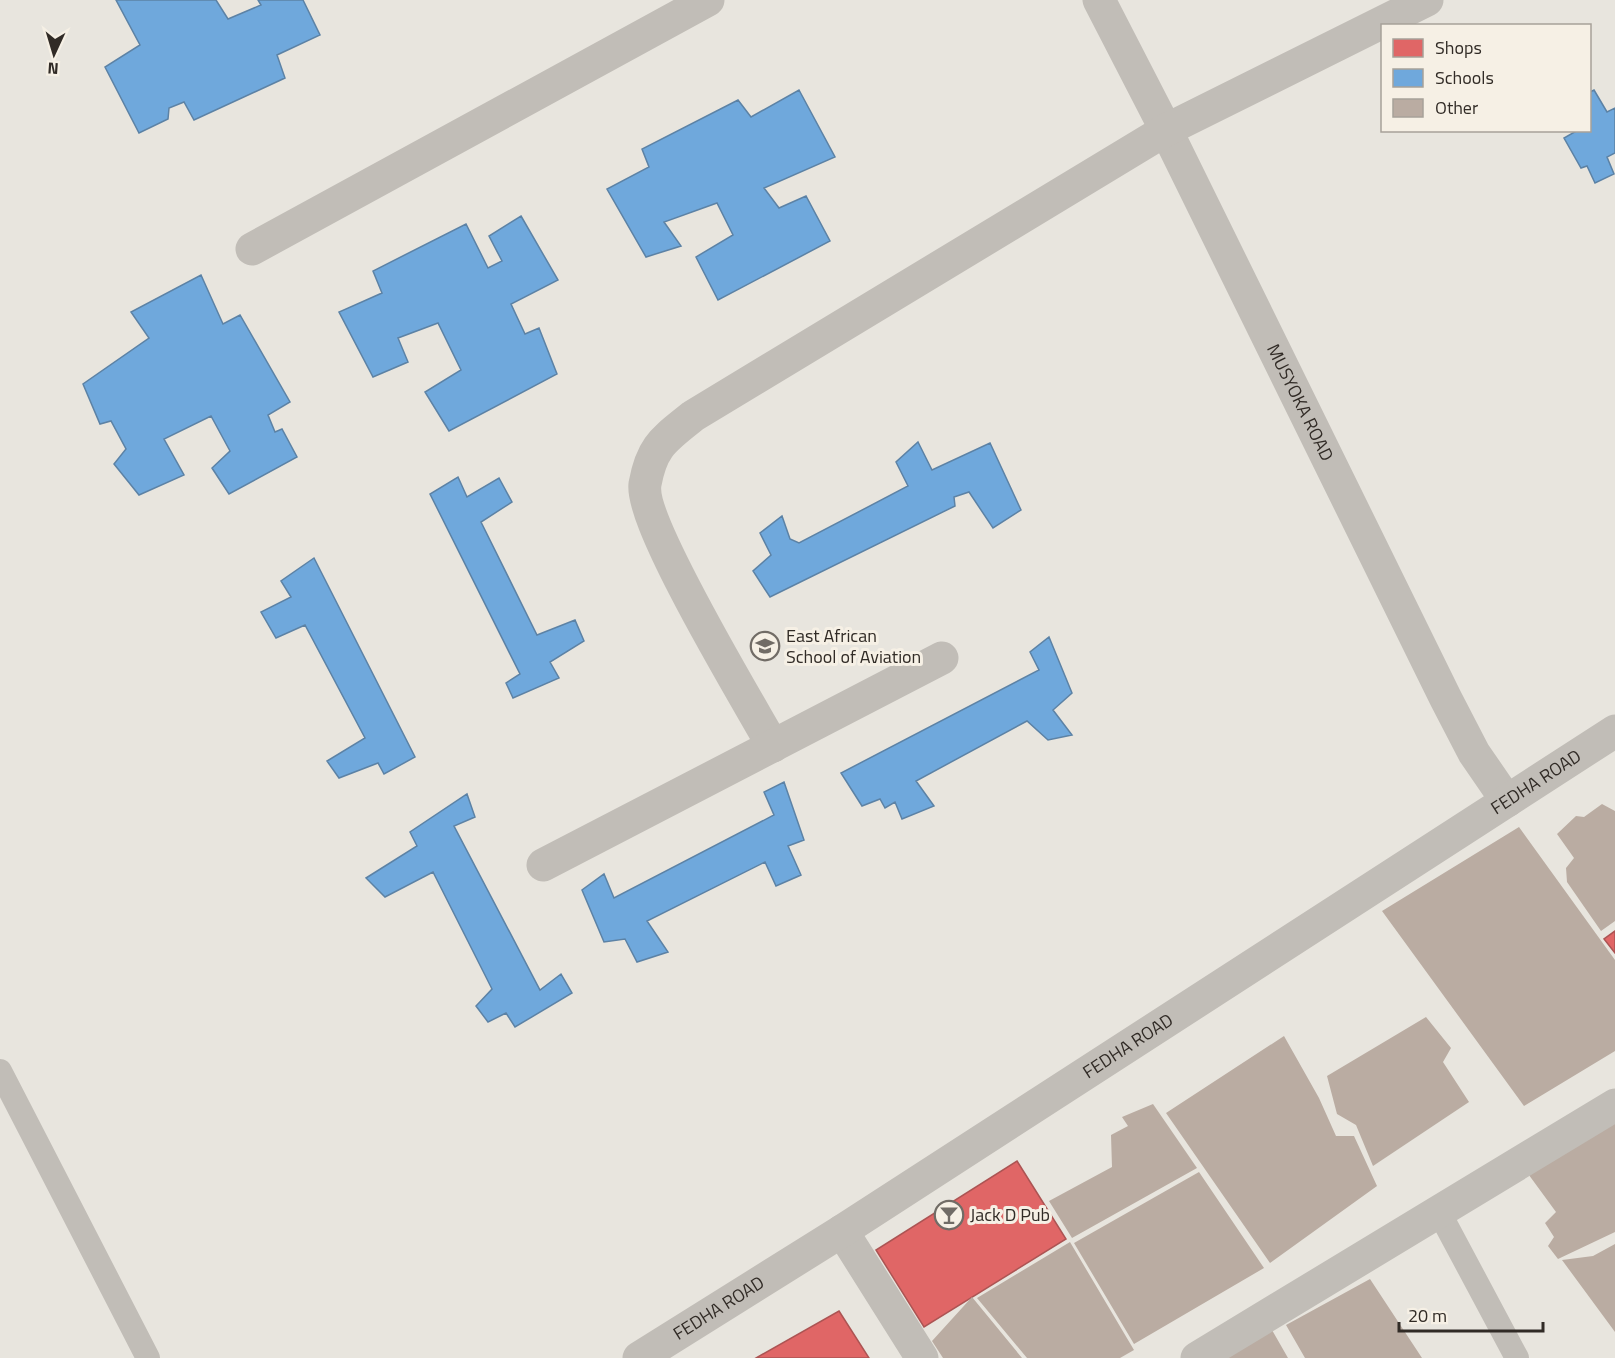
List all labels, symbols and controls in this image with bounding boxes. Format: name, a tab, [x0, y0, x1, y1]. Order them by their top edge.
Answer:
north arrow	[24, 24, 84, 84]
legend	[1381, 24, 1591, 132]
text: Shops	[1435, 34, 1482, 61]
text: N	[47, 57, 59, 81]
text: Schools	[1435, 64, 1494, 91]
text: Other	[1435, 94, 1478, 121]
street label: MUSYOKA ROAD	[1260, 339, 1341, 465]
place label: East African School of Aviation	[786, 622, 921, 670]
school or university icon: East African School of Aviation	[749, 630, 781, 662]
street label: FEDHA ROAD	[1485, 742, 1586, 821]
street label: FEDHA ROAD	[1077, 1006, 1178, 1085]
bar icon: Jack D Pub	[933, 1199, 965, 1231]
place label: Jack D Pub	[970, 1201, 1050, 1228]
street label: FEDHA ROAD	[668, 1269, 769, 1346]
scale bar	[1399, 1295, 1543, 1333]
text: 20 m	[1408, 1302, 1447, 1329]

